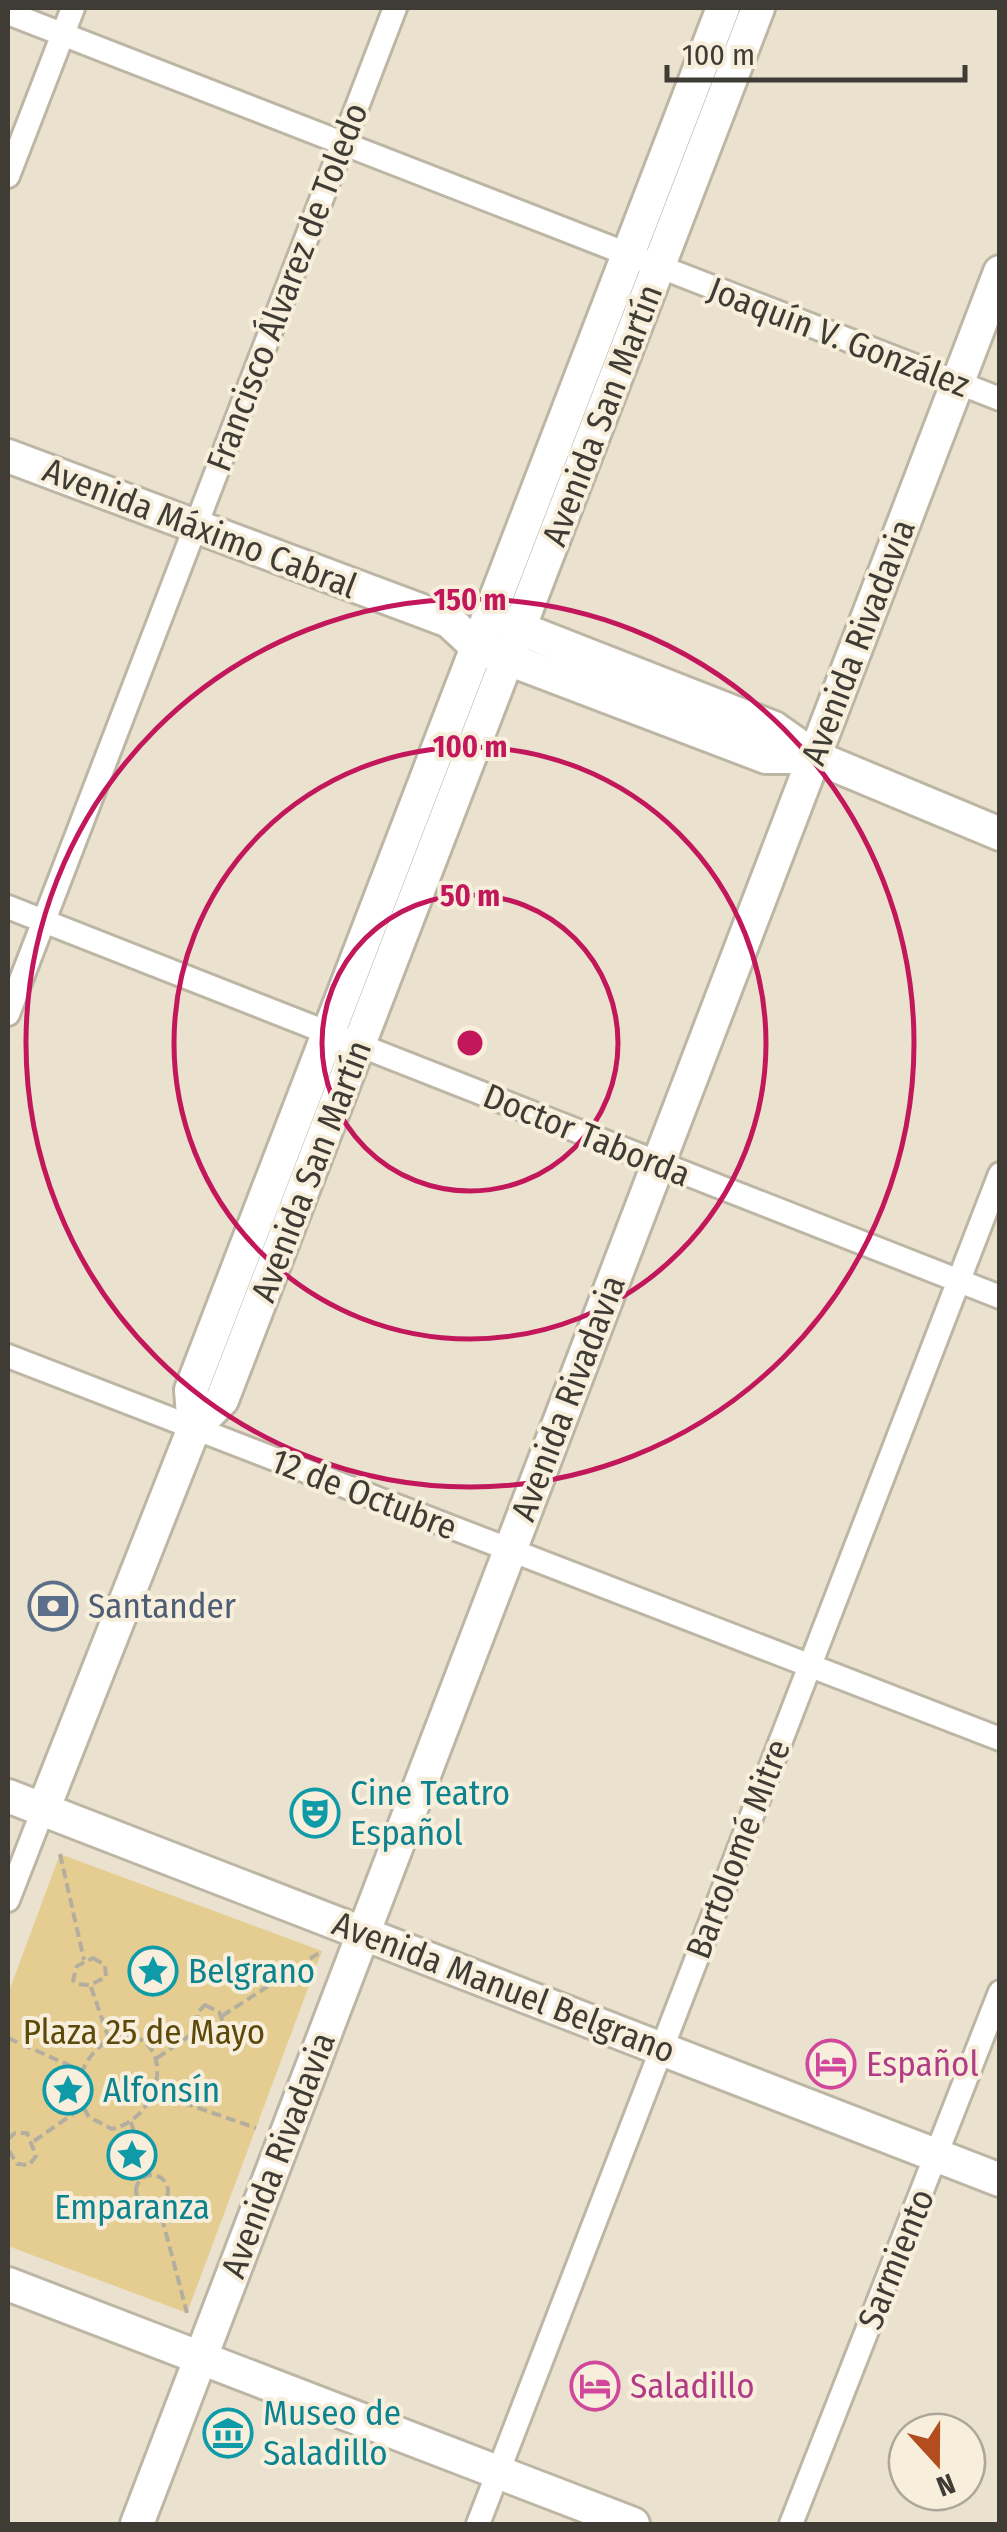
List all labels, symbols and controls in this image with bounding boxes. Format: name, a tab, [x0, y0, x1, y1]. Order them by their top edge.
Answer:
scale bar	[667, 20, 964, 82]
text: 100 m	[682, 37, 755, 73]
street label: Francisco Álvarez de Toledo	[197, 97, 377, 477]
street label: Joaquín V. González	[703, 268, 975, 406]
street label: Avenida San Martín	[533, 278, 671, 552]
street label: Avenida Máximo Cabral	[37, 449, 363, 607]
street label: Avenida Rivadavia	[792, 513, 924, 771]
text: 150 m	[434, 582, 506, 618]
text: 100 m	[433, 729, 507, 765]
text: 50 m	[440, 878, 500, 914]
centre of rings	[452, 1025, 488, 1061]
street label: Avenida San Martín	[242, 1034, 380, 1308]
street label: Doctor Taborda	[477, 1074, 697, 1196]
street label: Avenida Rivadavia	[502, 1269, 634, 1527]
street label: 12 de Octubre	[265, 1439, 463, 1549]
bank icon: Santander	[27, 1580, 79, 1632]
place label: Santander	[88, 1585, 236, 1627]
street label: Bartolomé Mitre	[677, 1733, 799, 1965]
place label: Cine Teatro Español	[350, 1772, 510, 1854]
theatre icon: Cine Teatro Español	[289, 1787, 341, 1839]
street label: Avenida Manuel Belgrano	[327, 1902, 681, 2072]
place icon: Belgrano	[127, 1945, 179, 1997]
place label: Belgrano	[188, 1950, 315, 1992]
park label: Plaza 25 de Mayo	[23, 2011, 265, 2053]
street label: Avenida Rivadavia	[212, 2026, 344, 2284]
hotel icon: Español	[805, 2038, 857, 2090]
place label: Español	[866, 2043, 979, 2085]
place icon: Alfonsín	[42, 2064, 94, 2116]
place label: Alfonsín	[103, 2069, 220, 2111]
place icon: Emparanza	[106, 2129, 158, 2181]
street label: Sarmiento	[849, 2183, 943, 2335]
place label: Emparanza	[54, 2186, 210, 2228]
hotel icon: Saladillo	[569, 2360, 621, 2412]
place label: Saladillo	[630, 2365, 755, 2407]
place label: Museo de Saladillo	[263, 2392, 401, 2474]
museum icon: Museo de Saladillo	[202, 2407, 254, 2459]
north arrow	[887, 2412, 987, 2512]
text: N	[932, 2466, 960, 2503]

